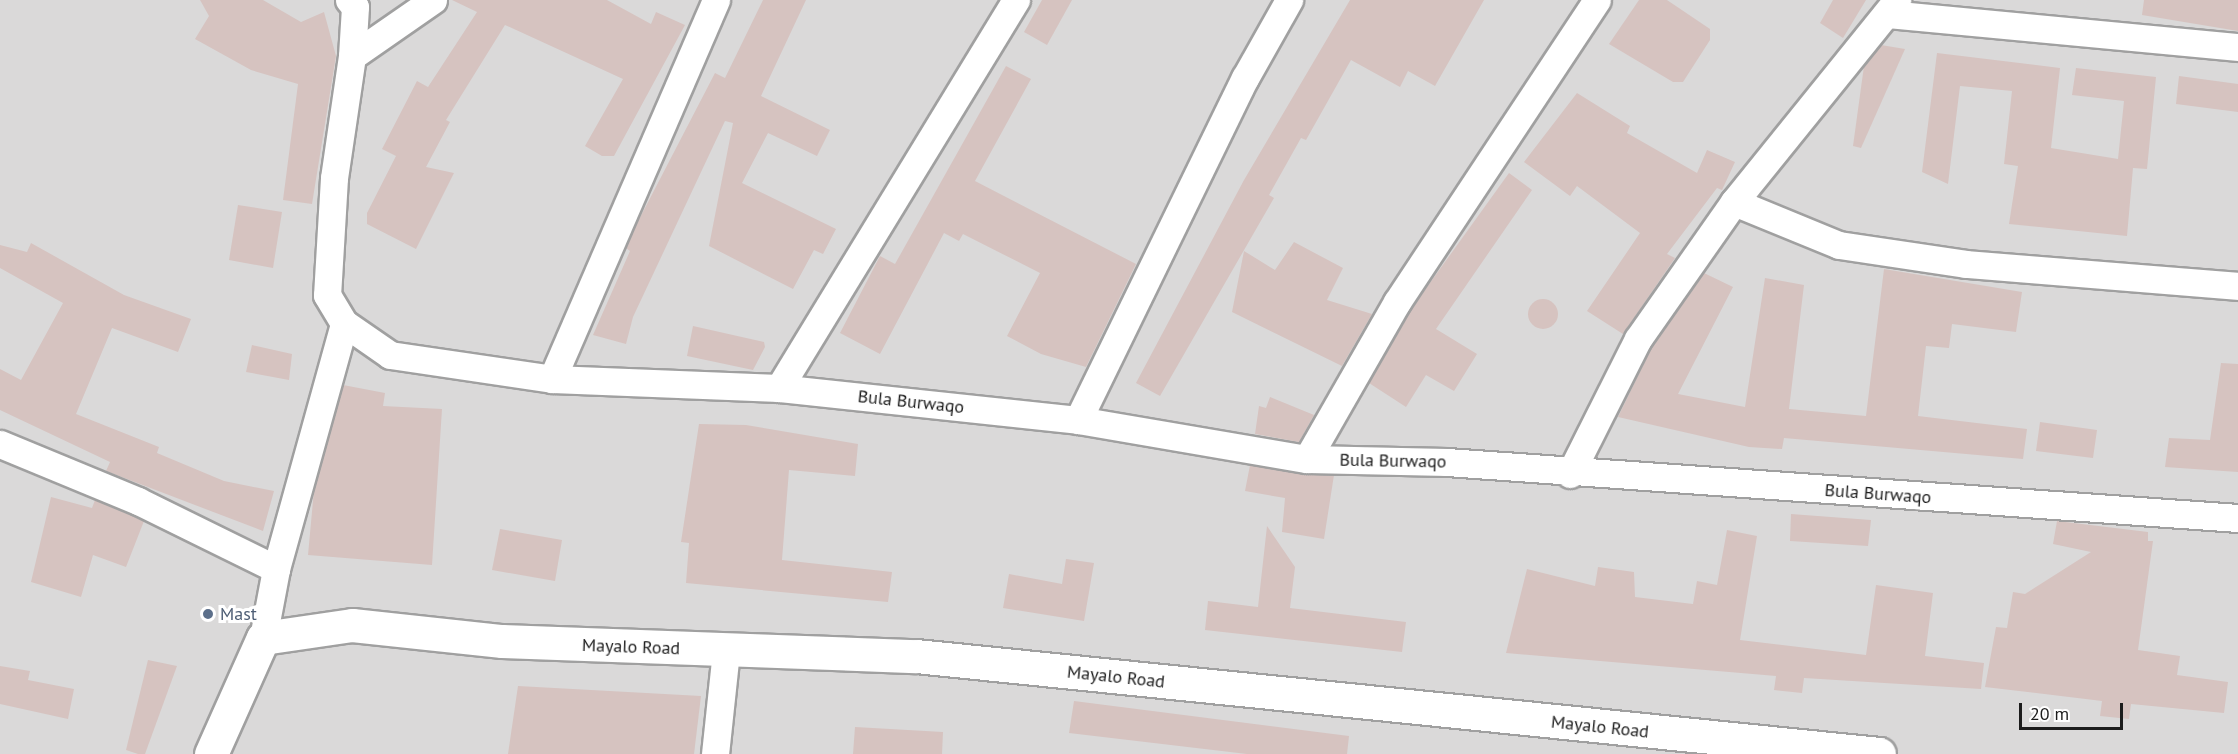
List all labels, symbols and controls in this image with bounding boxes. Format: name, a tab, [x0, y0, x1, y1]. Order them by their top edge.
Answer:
street label: Bula Burwaqo	[857, 386, 965, 418]
street label: Bula Burwaqo	[1339, 449, 1447, 473]
street label: Bula Burwaqo	[1824, 479, 1932, 509]
place label: Mast	[220, 603, 257, 625]
marker: Mast	[201, 607, 215, 621]
street label: Mayalo Road	[582, 634, 680, 660]
street label: Mayalo Road	[1066, 661, 1166, 693]
scale bar	[2022, 691, 2126, 729]
text: 20 m	[2030, 702, 2069, 725]
street label: Mayalo Road	[1550, 711, 1650, 743]

